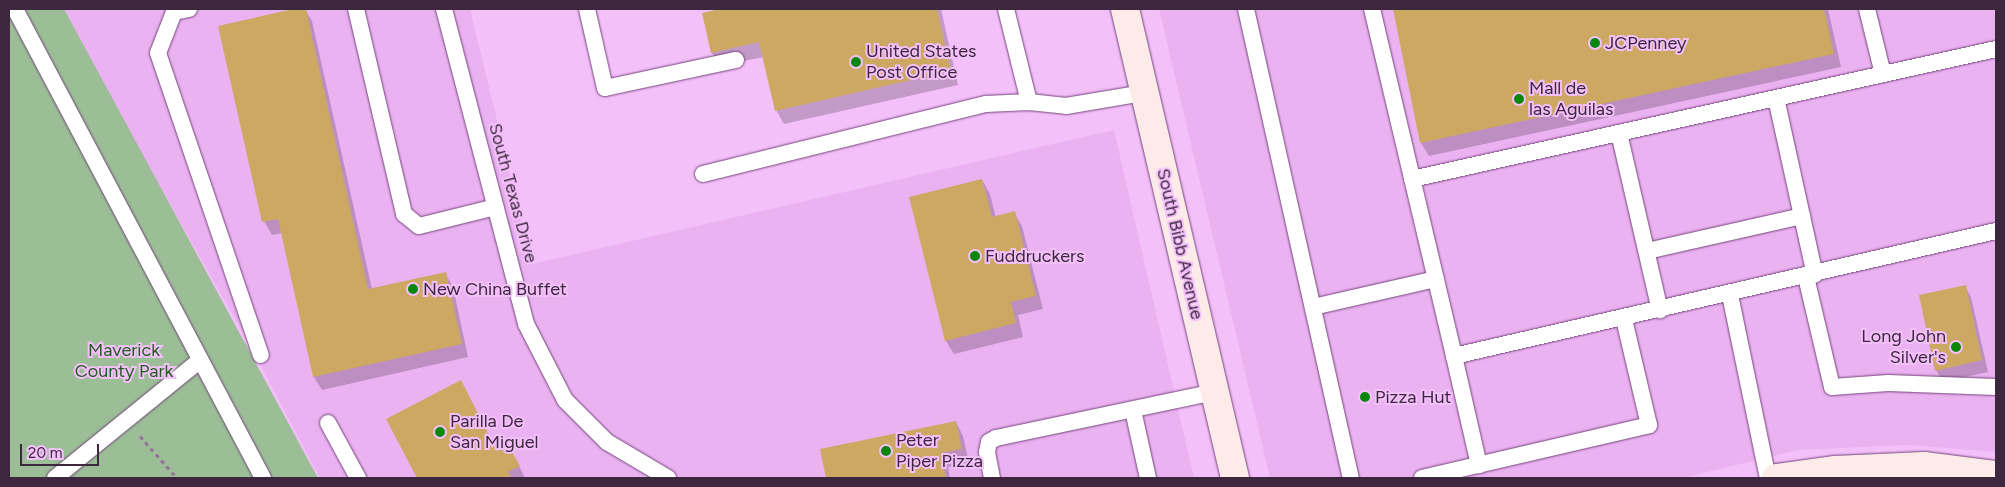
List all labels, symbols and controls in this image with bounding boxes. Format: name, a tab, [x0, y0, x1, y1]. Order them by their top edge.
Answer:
place label: JCPenney	[1605, 32, 1686, 54]
marker: JCPenney	[1589, 37, 1601, 49]
place label: United States Post Office	[866, 41, 976, 84]
marker: United States Post Office	[850, 56, 862, 68]
place label: Mall de las Aguilas	[1529, 78, 1613, 120]
marker: Mall de las Aguilas	[1513, 93, 1525, 105]
street label: South Texas Drive	[484, 121, 542, 265]
street label: South Bibb Avenue	[1152, 166, 1208, 322]
place label: Fuddruckers	[985, 245, 1084, 267]
marker: Fuddruckers	[969, 250, 981, 262]
place label: New China Buffet	[423, 278, 567, 300]
marker: New China Buffet	[407, 283, 419, 295]
place label: Long John Silver's	[1861, 326, 1946, 368]
park label: Maverick County Park	[75, 340, 173, 382]
marker: Long John Silver's	[1950, 341, 1962, 353]
place label: Pizza Hut	[1375, 386, 1451, 408]
marker: Pizza Hut	[1359, 391, 1371, 403]
place label: Parilla De San Miguel	[450, 411, 539, 454]
marker: Parilla De San Miguel	[434, 426, 446, 438]
place label: Peter Piper Pizza	[896, 430, 983, 472]
scale bar	[22, 434, 101, 466]
text: 20 m	[28, 444, 62, 462]
marker: Peter Piper Pizza	[880, 445, 892, 457]

